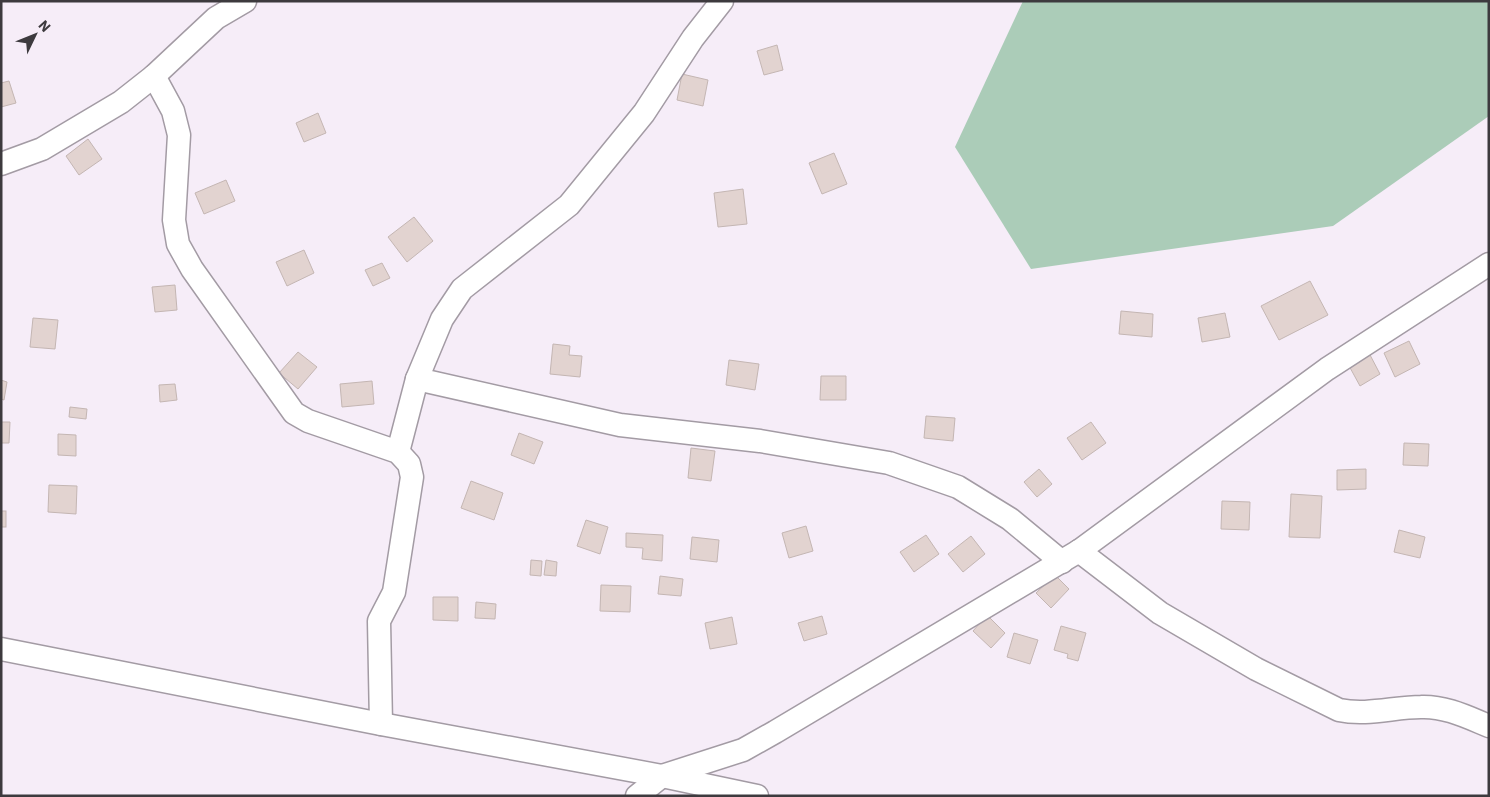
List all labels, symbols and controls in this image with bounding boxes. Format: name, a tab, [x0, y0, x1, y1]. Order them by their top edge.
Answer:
north arrow	[10, 10, 60, 60]
text: N	[34, 16, 55, 36]

